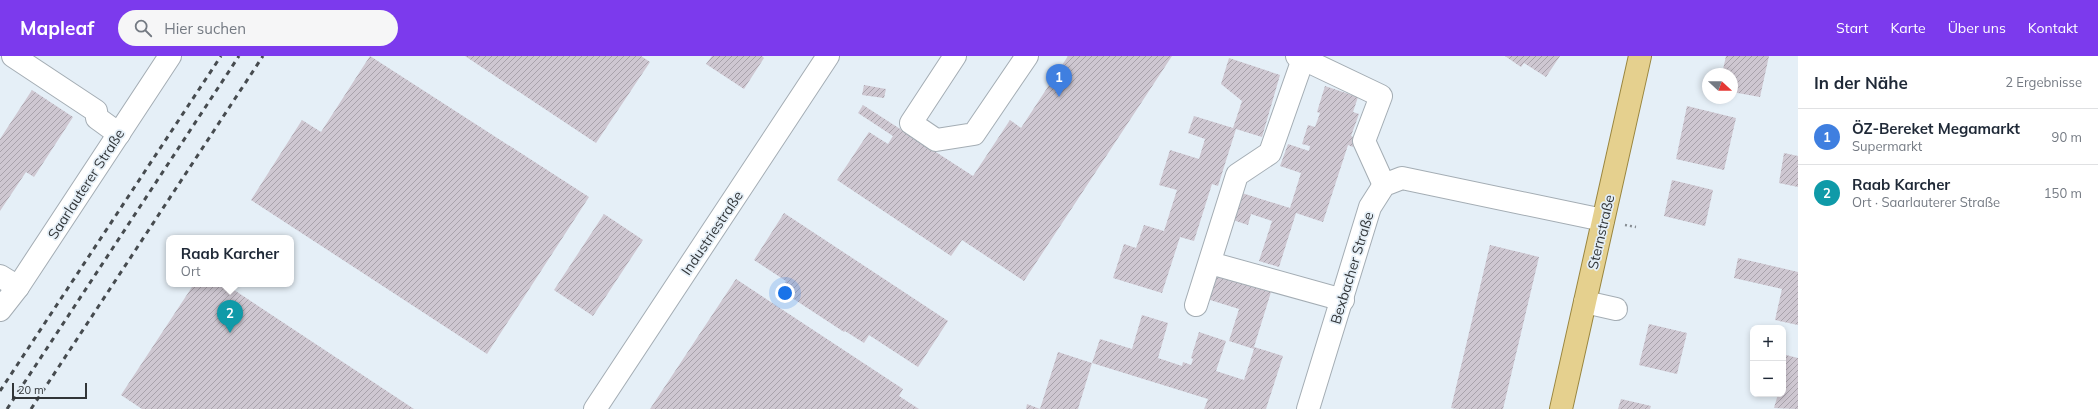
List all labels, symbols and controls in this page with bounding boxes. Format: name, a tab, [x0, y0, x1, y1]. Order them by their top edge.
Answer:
search box	[118, 10, 398, 46]
text: Mapleaf	[20, 16, 94, 40]
icon: search	[132, 17, 154, 39]
text: Hier suchen	[164, 19, 246, 38]
text: Start	[1836, 19, 1868, 37]
text: Karte	[1890, 19, 1926, 37]
text: Über uns	[1948, 19, 2006, 37]
text: Kontakt	[2028, 19, 2078, 37]
pin: 1	[1046, 64, 1072, 97]
north arrow	[1702, 68, 1738, 104]
text: In der Nähe	[1814, 72, 1908, 93]
text: 2 Ergebnisse	[2005, 74, 2082, 90]
text: ÖZ-Bereket Megamarkt	[1852, 119, 2020, 138]
street label: Saarlauterer Straße	[44, 126, 128, 242]
text: 1	[1823, 129, 1831, 145]
text: 90 m	[2052, 129, 2082, 145]
text: Supermarkt	[1852, 138, 1922, 154]
text: Raab Karcher	[1852, 175, 1950, 194]
text: 2	[1823, 185, 1831, 201]
text: 150 m	[2044, 185, 2082, 201]
street label: Industriestraße	[677, 187, 747, 279]
street label: Sternstraße	[1584, 193, 1618, 271]
text: Ort · Saarlauterer Straße	[1852, 194, 2000, 210]
street label: Bexbacher Straße	[1326, 210, 1378, 326]
popup	[166, 235, 294, 287]
text: Raab Karcher	[181, 244, 279, 263]
text: Ort	[181, 263, 201, 279]
your location	[775, 283, 795, 303]
pin: 2	[217, 300, 243, 333]
map controls	[1750, 325, 1786, 397]
button: +	[1750, 325, 1786, 361]
button: −	[1750, 361, 1786, 397]
scale bar	[12, 381, 87, 400]
text: 20 m	[18, 383, 44, 397]

